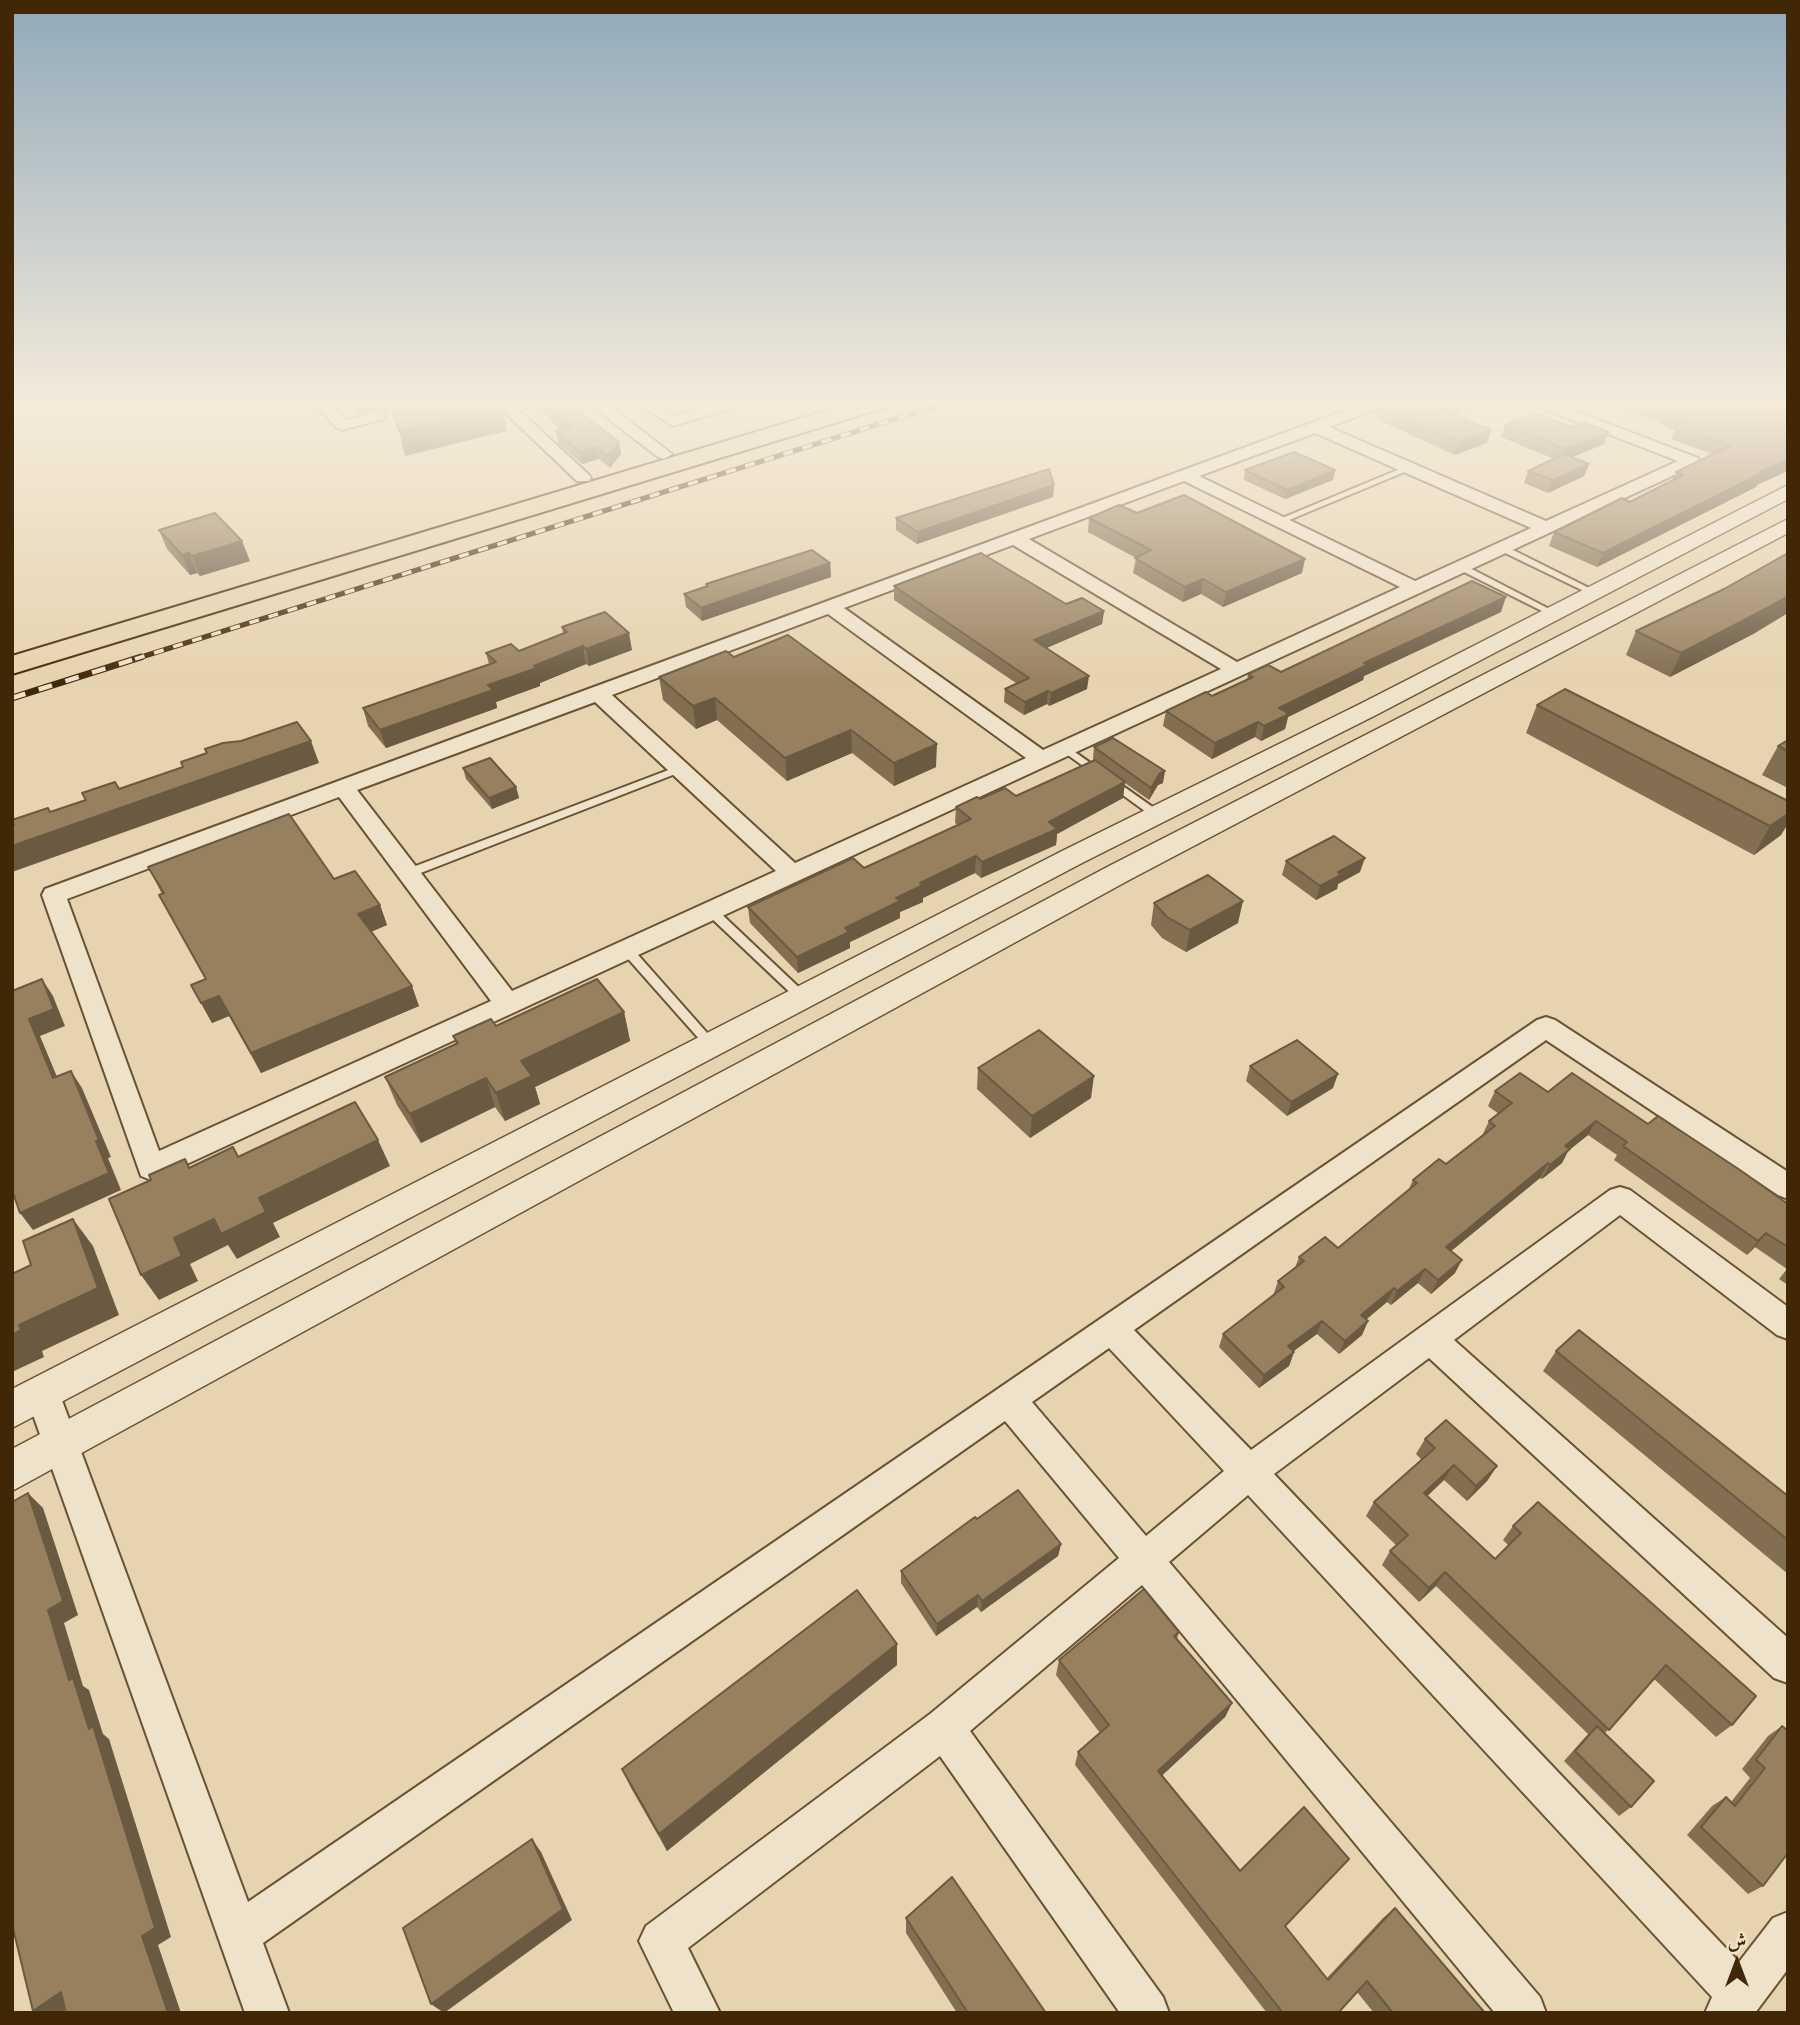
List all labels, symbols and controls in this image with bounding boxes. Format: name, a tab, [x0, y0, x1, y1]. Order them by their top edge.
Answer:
north arrow	[1702, 1927, 1772, 1997]
text: ش	[1728, 1929, 1746, 1953]

